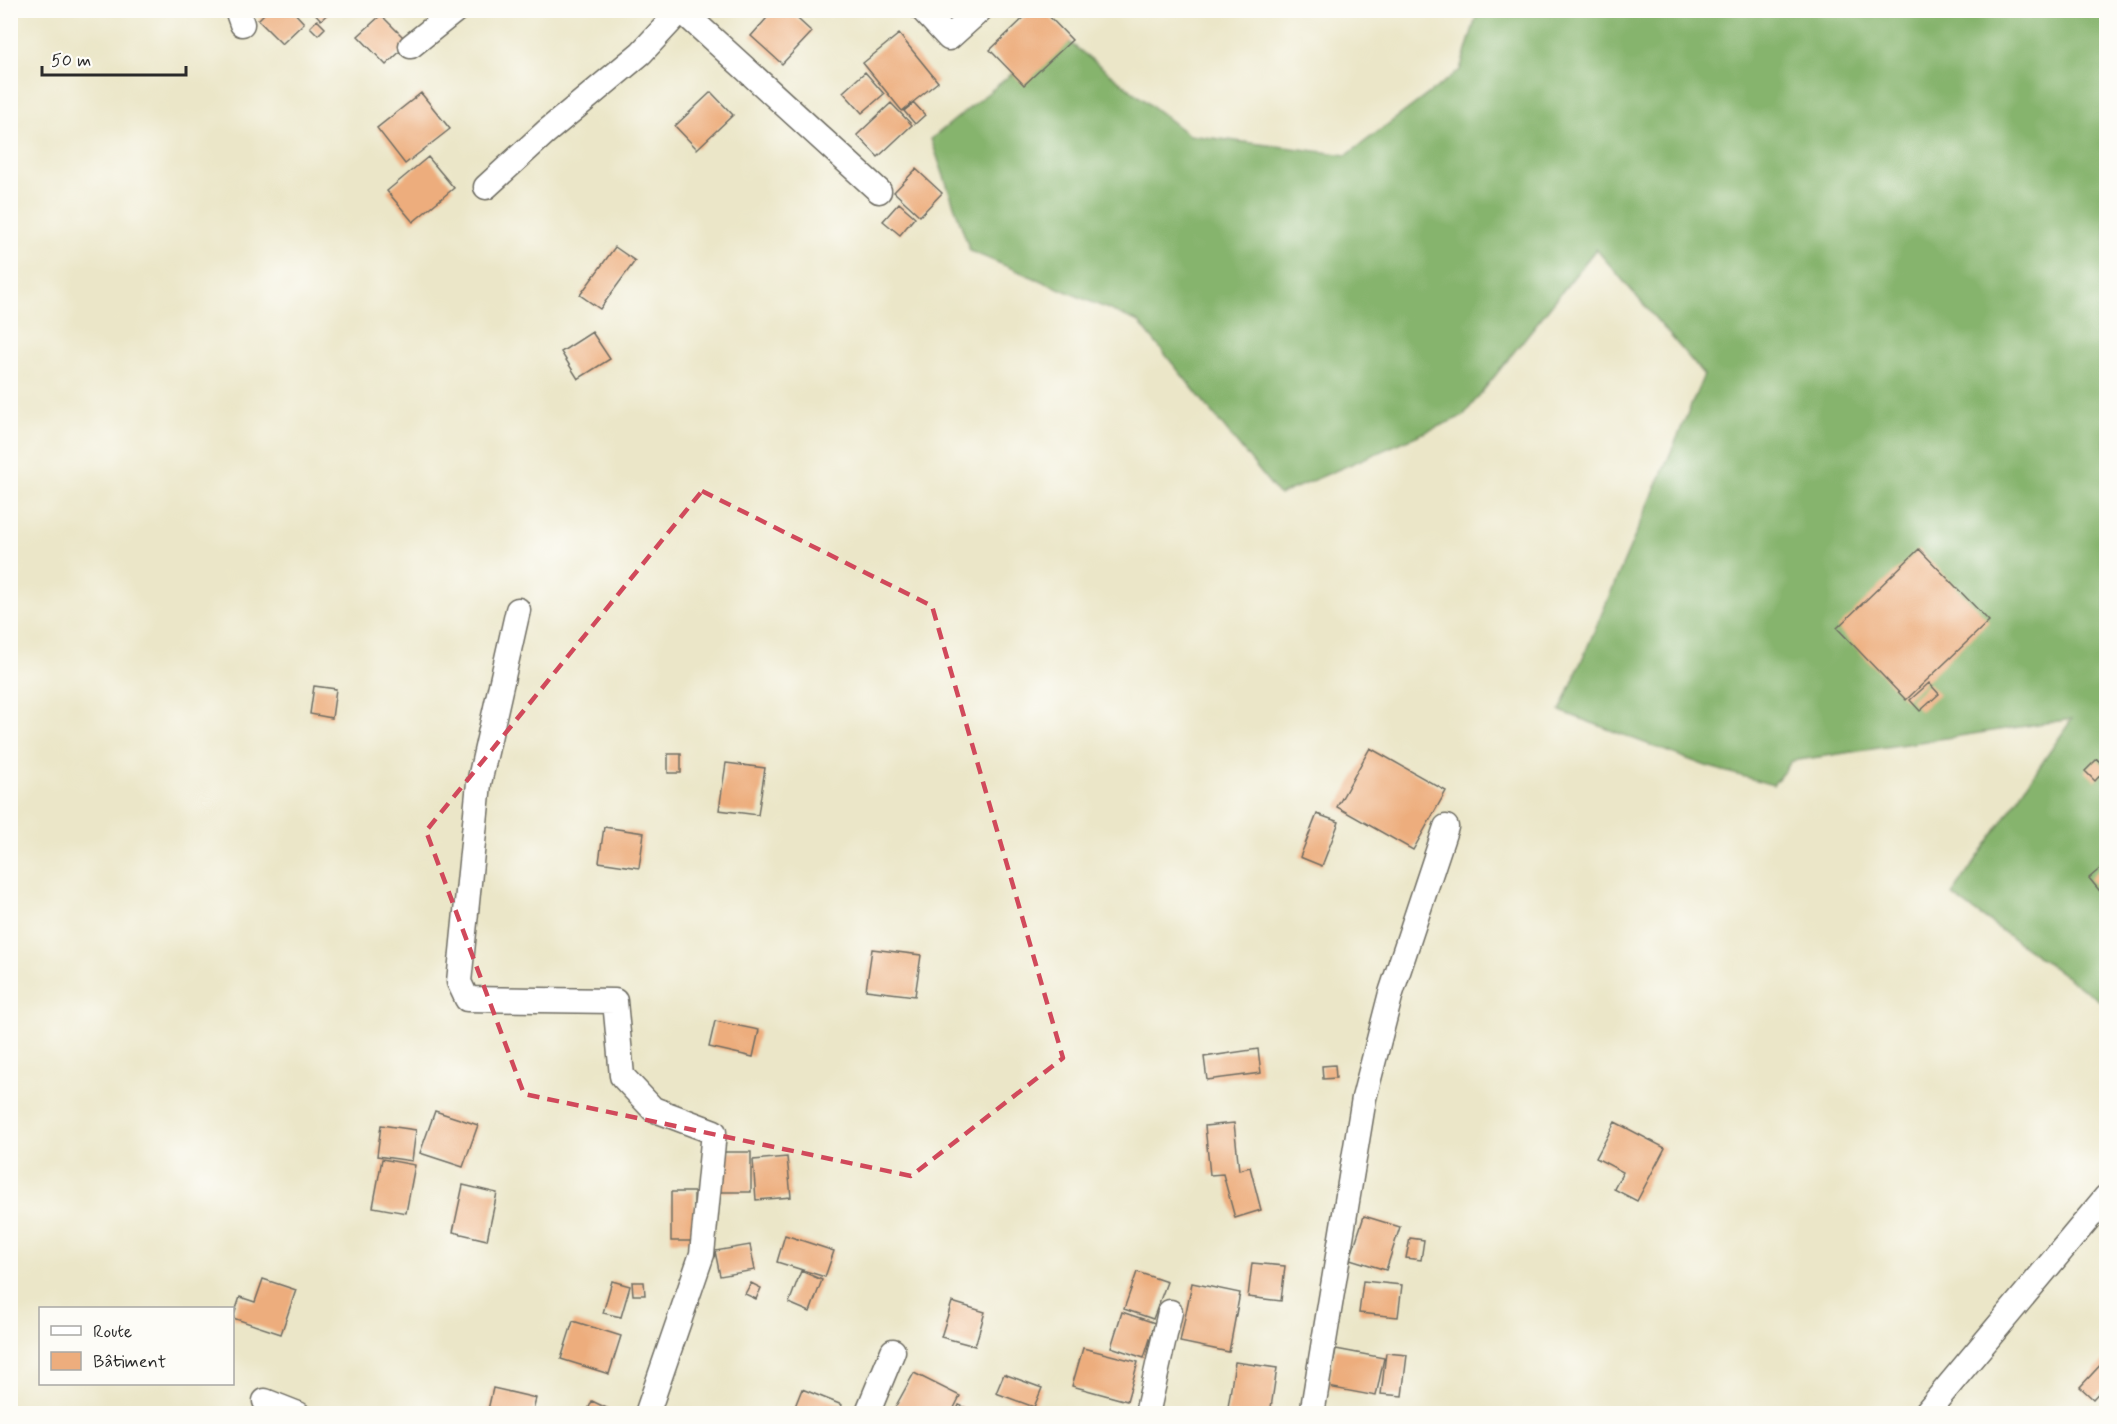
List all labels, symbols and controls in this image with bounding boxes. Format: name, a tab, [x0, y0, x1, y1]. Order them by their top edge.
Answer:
scale bar	[42, 39, 186, 77]
text: 50 m	[51, 49, 91, 73]
legend	[39, 1307, 234, 1385]
text: Route	[93, 1320, 132, 1344]
text: Bâtiment	[93, 1350, 166, 1374]

